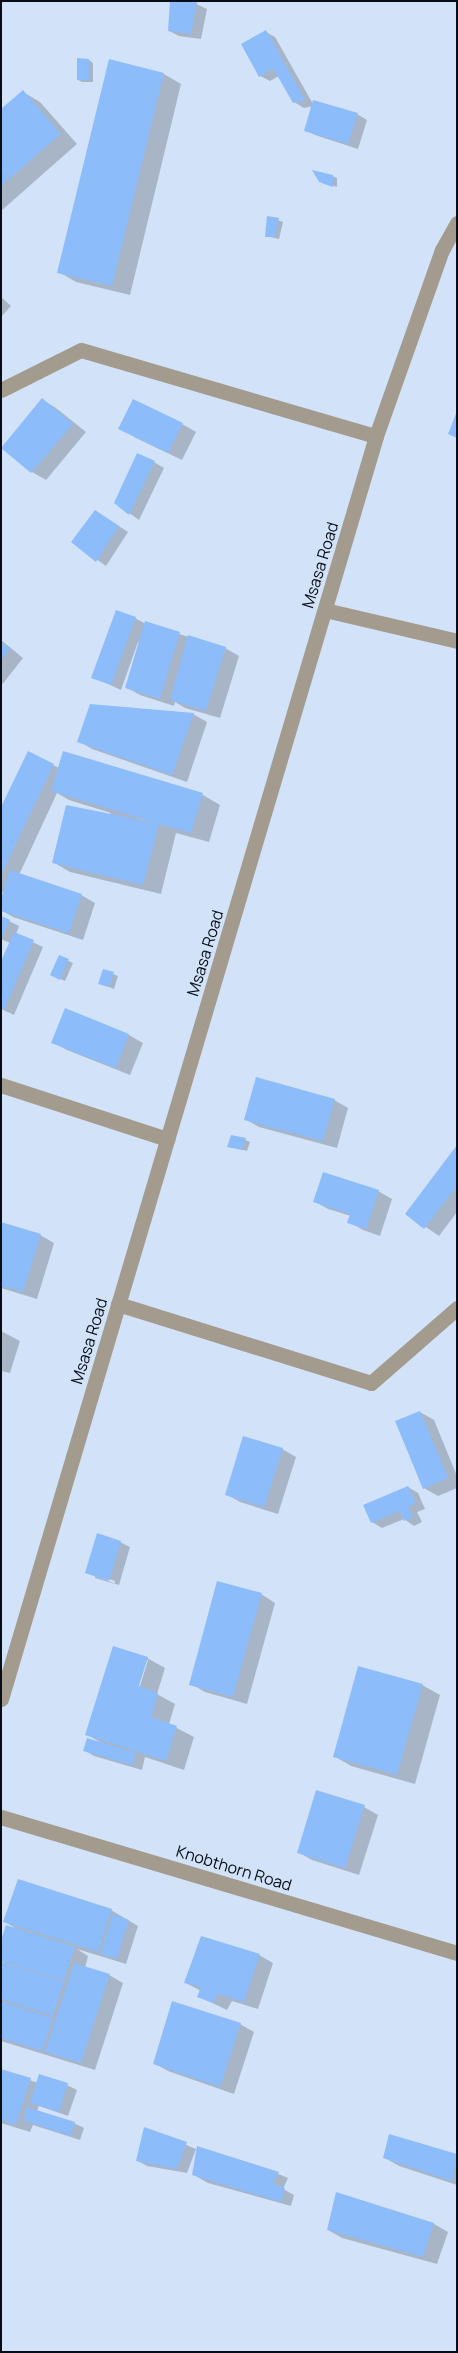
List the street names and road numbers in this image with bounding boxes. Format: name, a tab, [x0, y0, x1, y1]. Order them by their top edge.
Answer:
street label: Msasa Road	[298, 520, 342, 610]
street label: Msasa Road	[183, 908, 227, 998]
street label: Msasa Road	[67, 1296, 111, 1386]
street label: Knobthorn Road	[174, 1841, 294, 1895]

